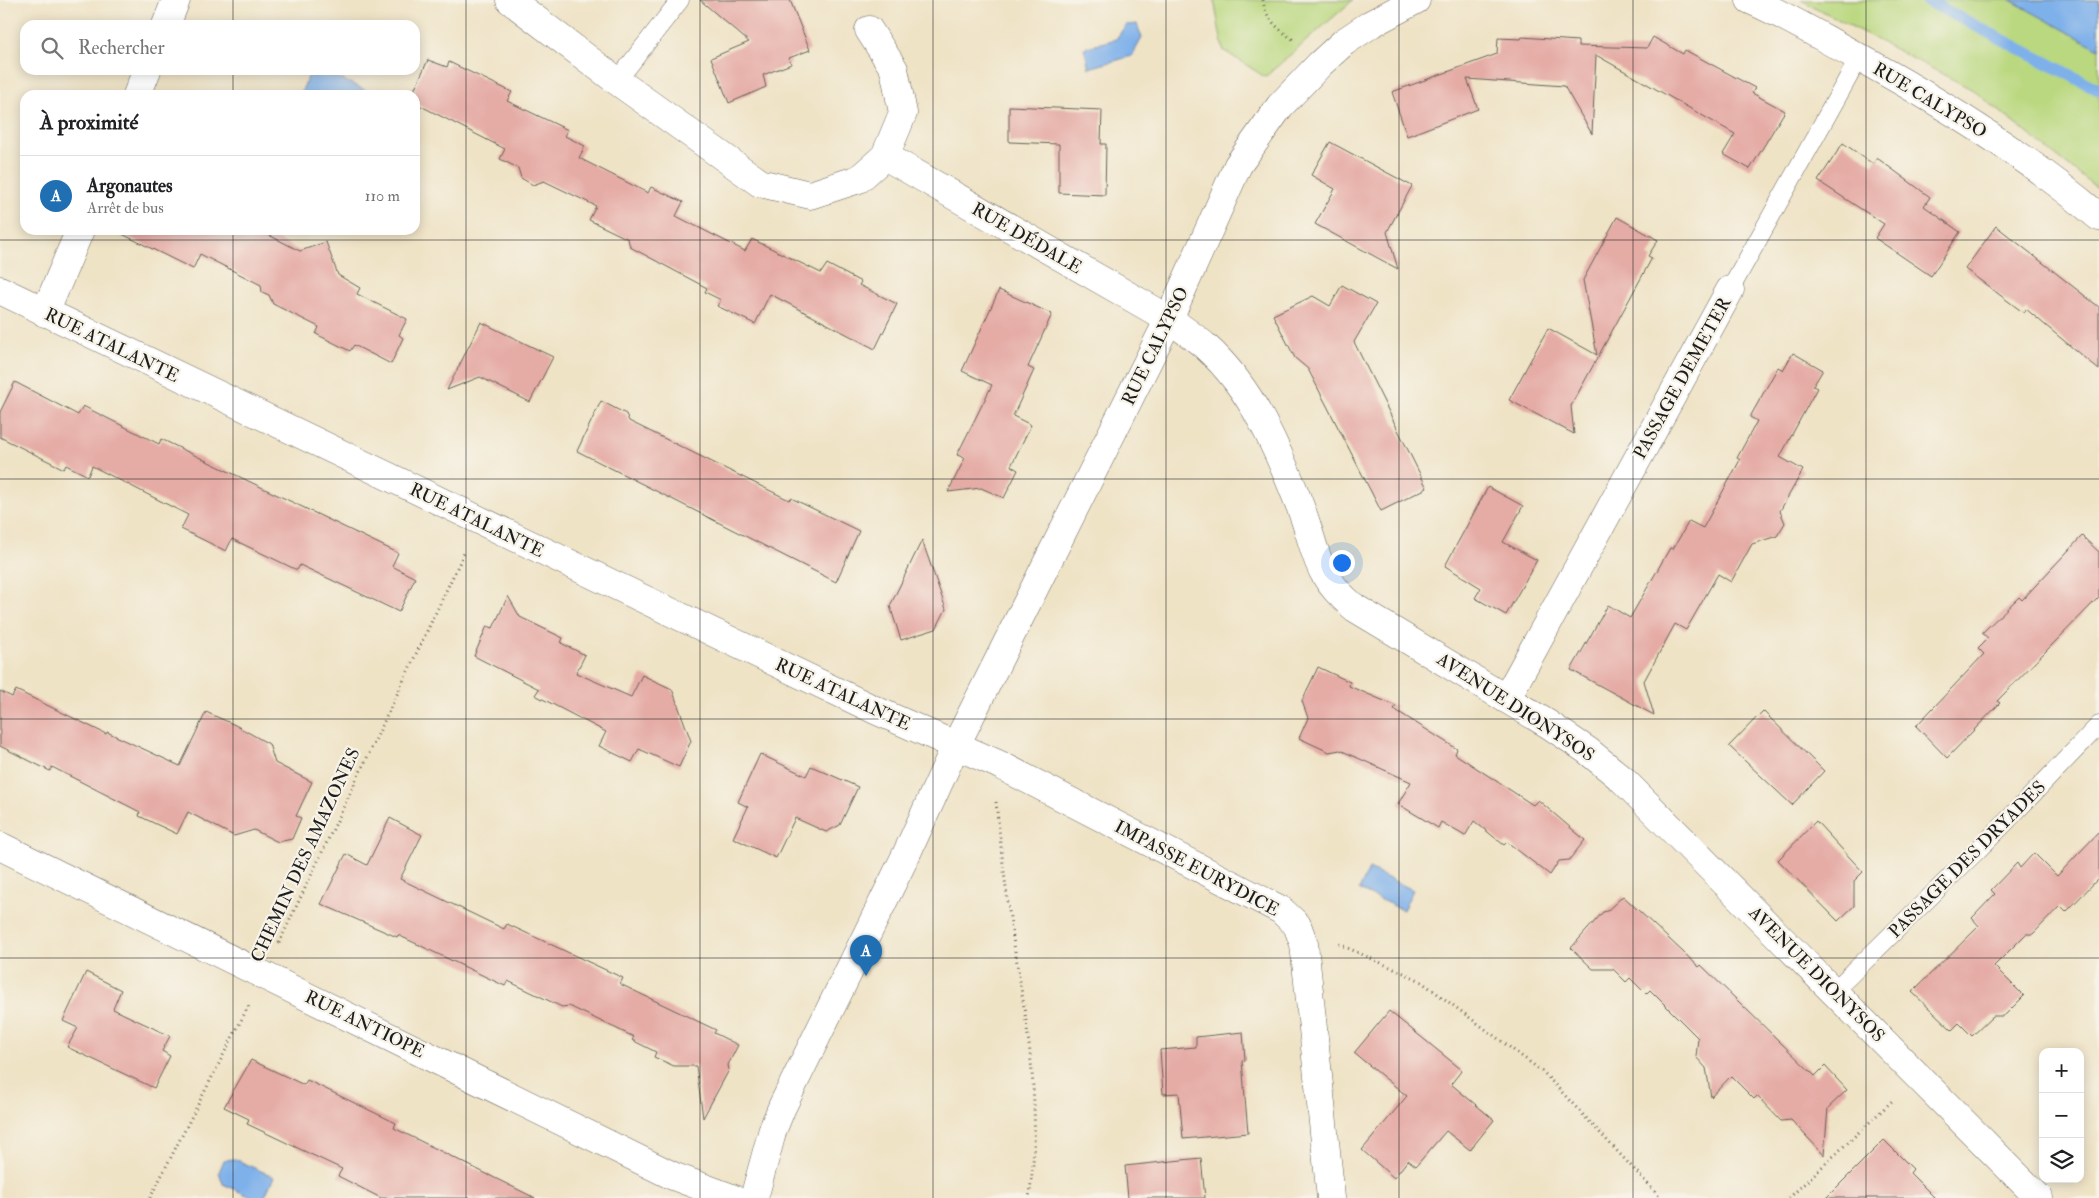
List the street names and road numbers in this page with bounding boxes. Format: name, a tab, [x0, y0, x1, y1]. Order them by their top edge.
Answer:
street label: RUE CALYPSO	[1869, 57, 1991, 143]
street label: RUE DÉDALE	[968, 198, 1086, 279]
street label: RUE CALYPSO	[1117, 283, 1194, 409]
street label: PASSAGE DEMETER	[1628, 292, 1737, 463]
street label: RUE ATALANTE	[41, 303, 183, 388]
street label: RUE ATALANTE	[406, 478, 548, 563]
street label: AVENUE DIONYSOS	[1432, 647, 1599, 767]
street label: RUE ATALANTE	[771, 653, 914, 736]
street label: CHEMIN DES AMAZONES	[246, 744, 365, 966]
street label: PASSAGE DES DRYADES	[1884, 776, 2051, 943]
street label: IMPASSE EURYDICE	[1110, 815, 1283, 922]
street label: AVENUE DIONYSOS	[1743, 901, 1890, 1047]
street label: RUE ANTIOPE	[301, 986, 428, 1063]

